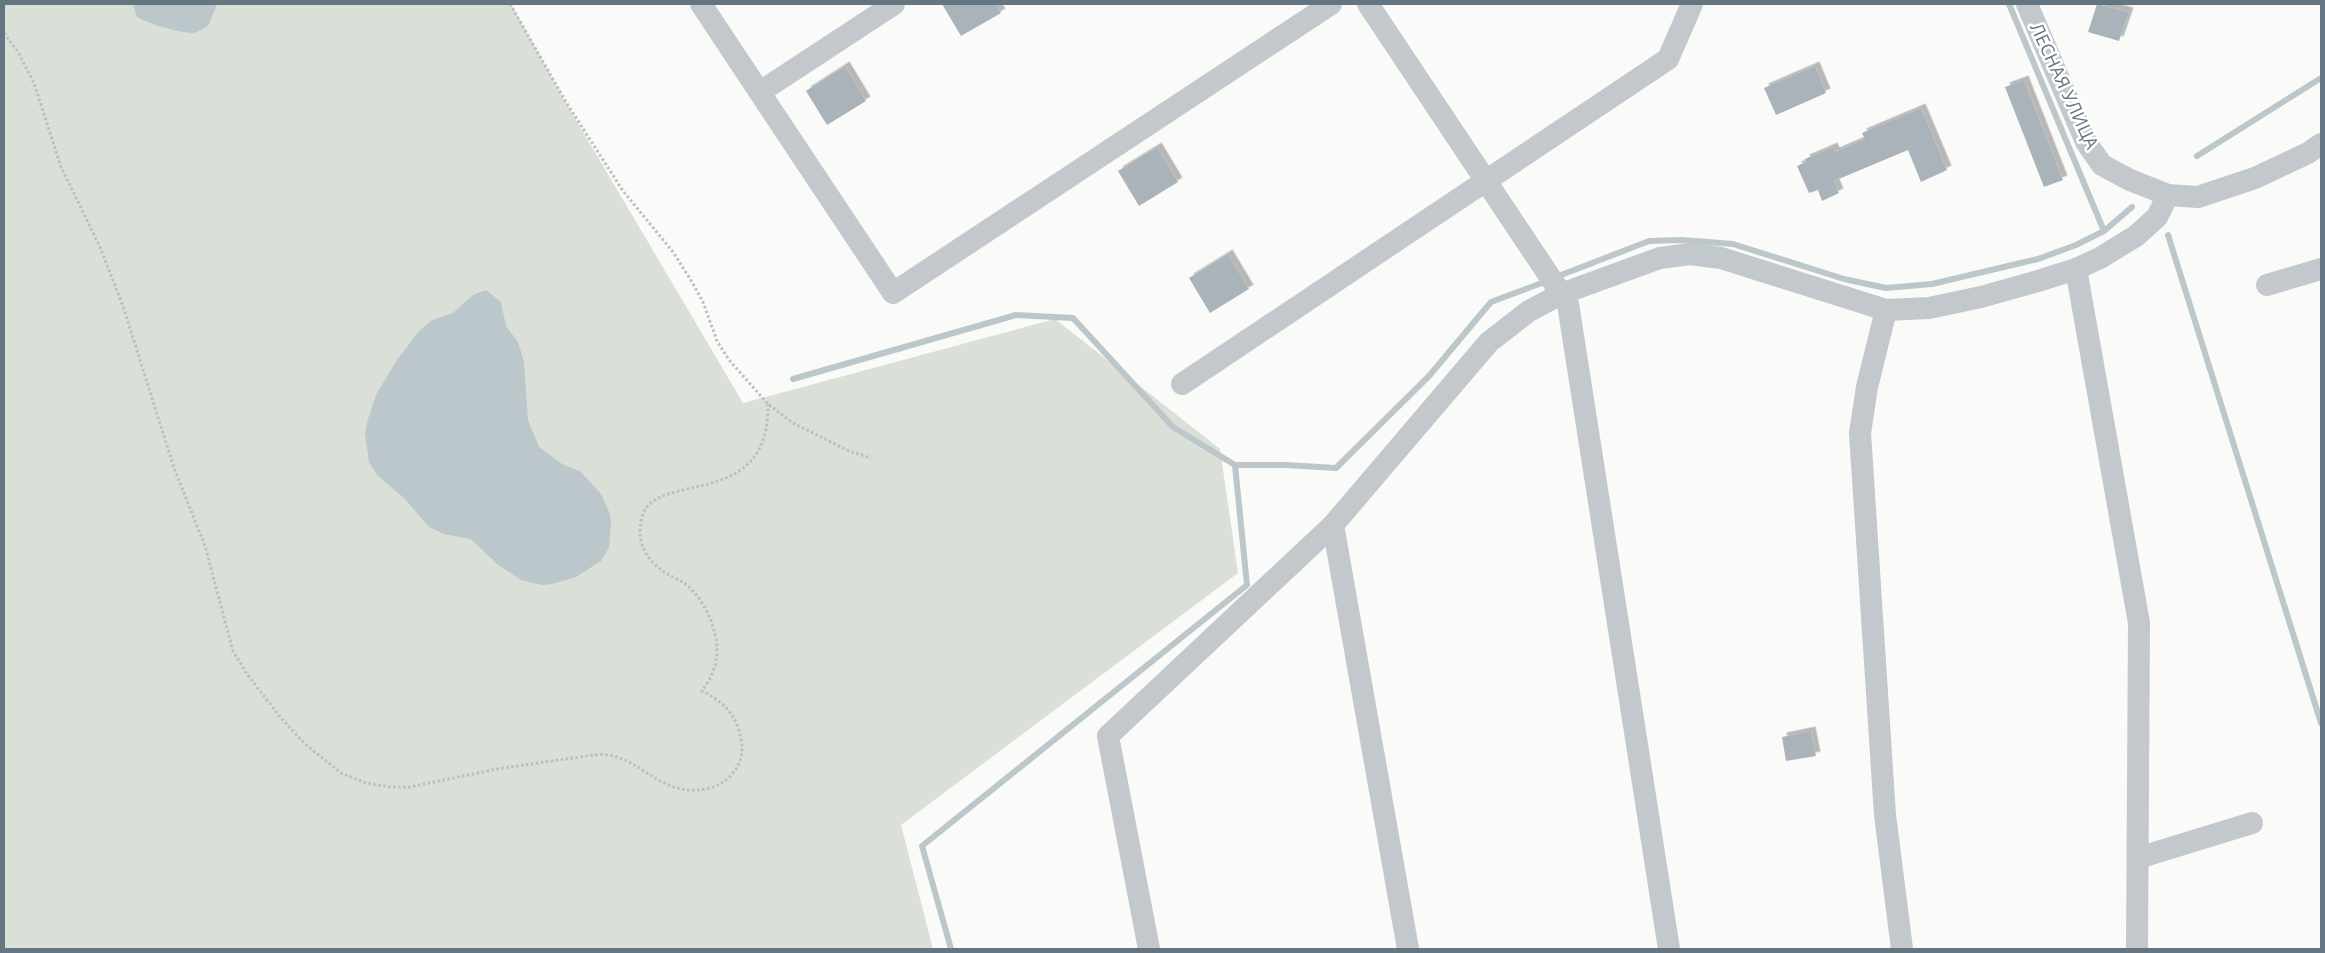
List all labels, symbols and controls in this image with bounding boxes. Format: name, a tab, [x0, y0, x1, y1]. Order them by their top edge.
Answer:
street label: ЛЕСНАЯ УЛИЦА	[2025, 19, 2105, 153]

